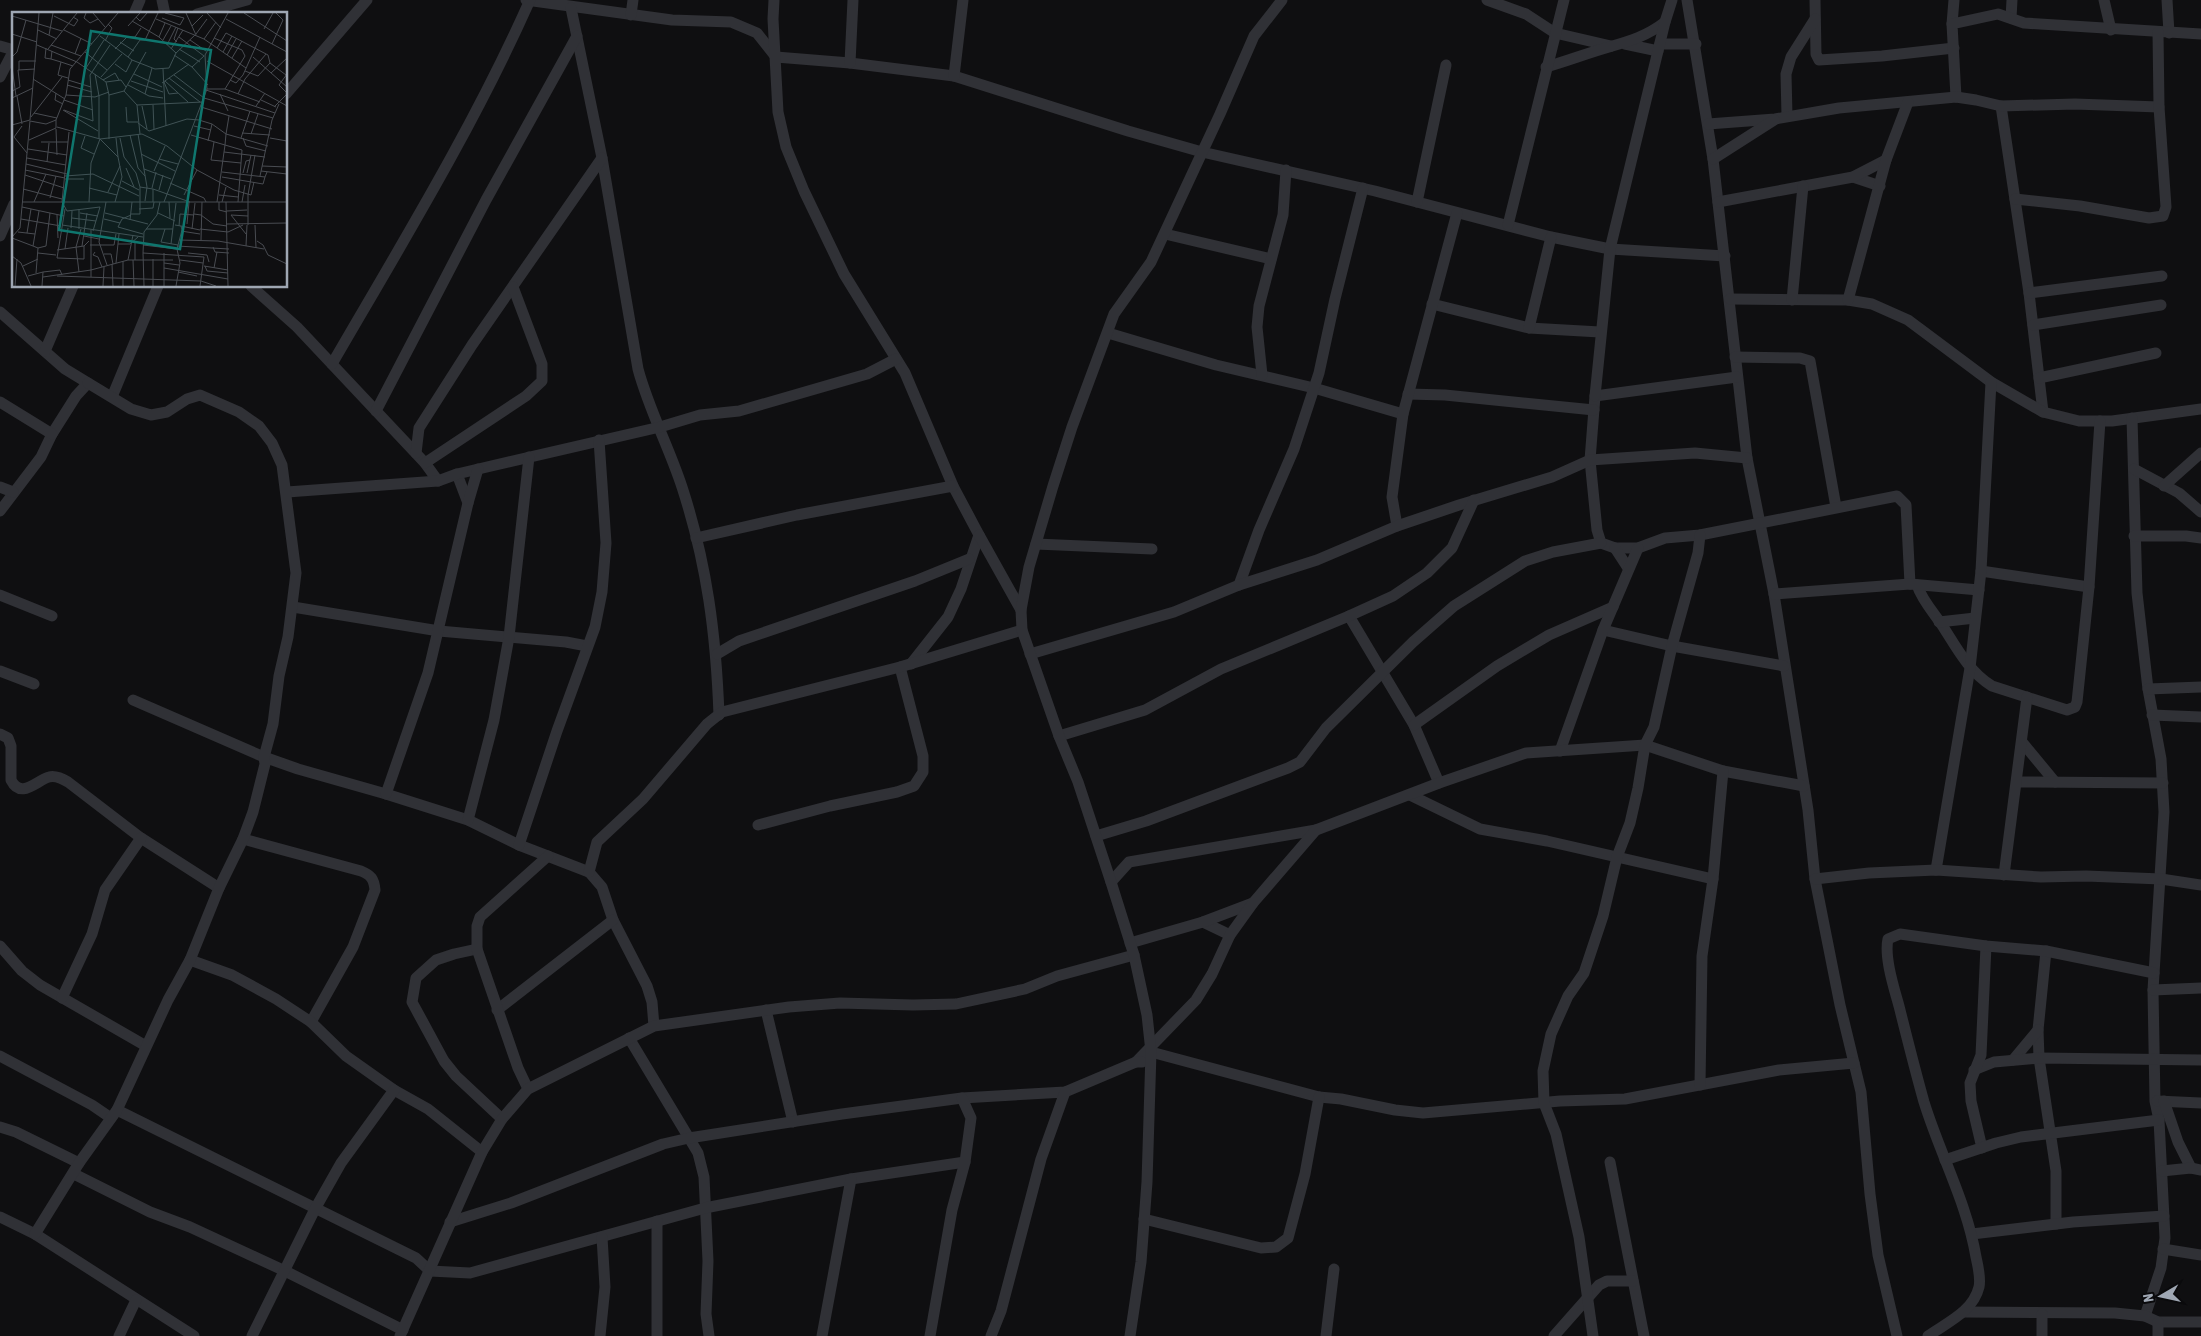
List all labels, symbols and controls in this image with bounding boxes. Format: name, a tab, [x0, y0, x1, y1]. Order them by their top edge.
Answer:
inset map	[12, 12, 288, 288]
north arrow	[2136, 1271, 2186, 1321]
text: N	[2140, 1293, 2157, 1303]

